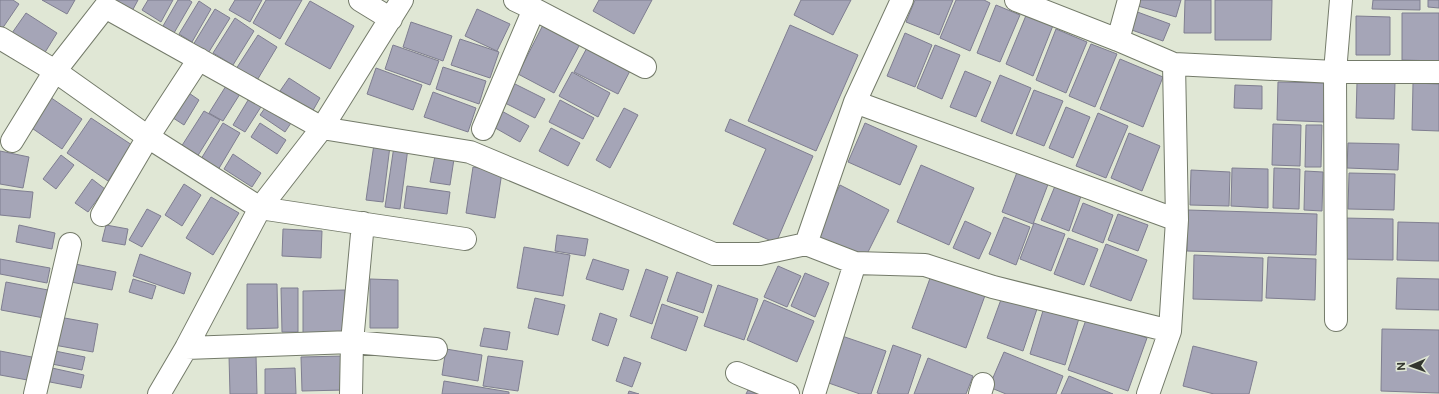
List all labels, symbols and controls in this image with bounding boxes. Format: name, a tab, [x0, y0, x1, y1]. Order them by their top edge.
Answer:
north arrow	[1391, 346, 1431, 386]
text: N	[1395, 362, 1407, 371]

